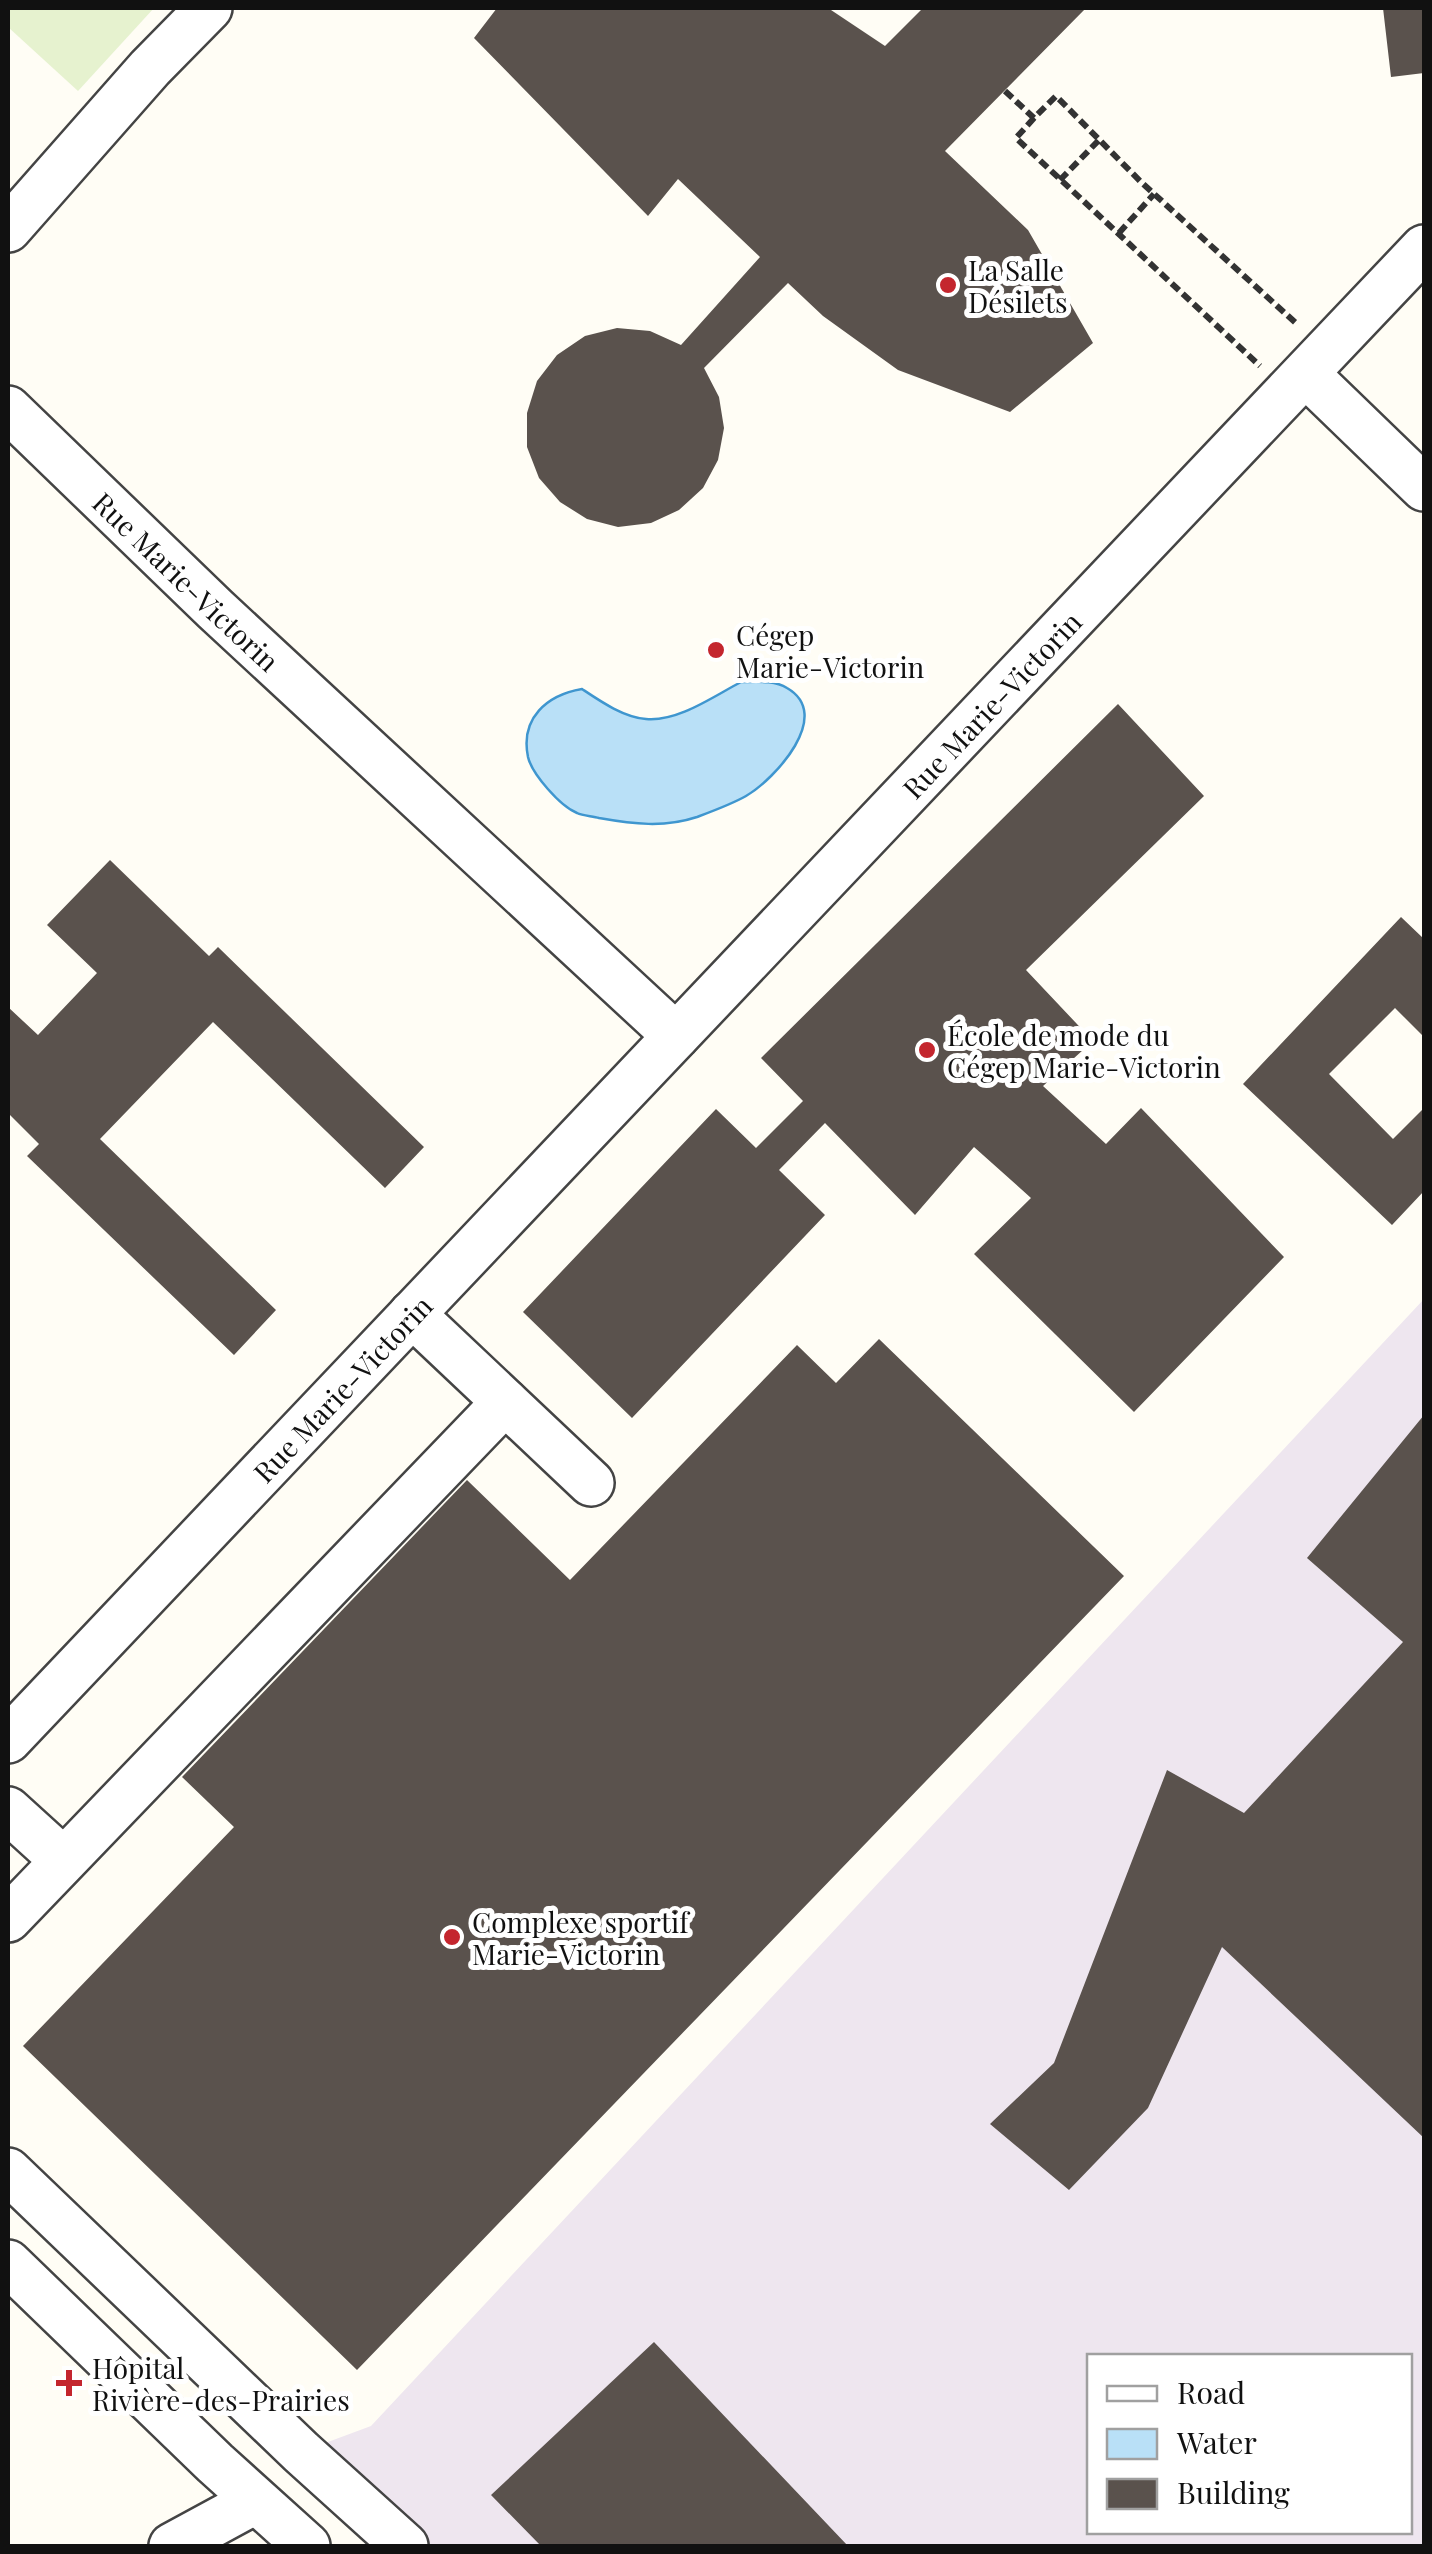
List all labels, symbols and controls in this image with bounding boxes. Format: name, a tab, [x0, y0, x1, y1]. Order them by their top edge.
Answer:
place label: La Salle Désilets	[968, 251, 1067, 320]
marker: La Salle Désilets	[937, 274, 959, 296]
street label: Rue Marie-Victorin	[86, 483, 288, 679]
street label: Rue Marie-Victorin	[894, 603, 1089, 805]
place label: Cégep Marie-Victorin	[736, 616, 925, 685]
marker: Cégep Marie-Victorin	[705, 639, 727, 661]
place label: École de mode du Cégep Marie-Victorin	[947, 1016, 1221, 1085]
marker: École de mode du Cégep Marie-Victorin	[916, 1039, 938, 1061]
street label: Rue Marie-Victorin	[244, 1287, 439, 1489]
place label: Complexe sportif Marie-Victorin	[472, 1903, 691, 1972]
marker: Complexe sportif Marie-Victorin	[441, 1926, 463, 1948]
place label: Hôpital Rivière-des-Prairies	[92, 2349, 350, 2418]
legend	[1087, 2354, 1412, 2534]
marker: Hôpital Rivière-des-Prairies	[56, 2370, 82, 2396]
text: Road	[1177, 2372, 1245, 2412]
text: Water	[1176, 2422, 1257, 2462]
text: Building	[1177, 2472, 1290, 2512]

